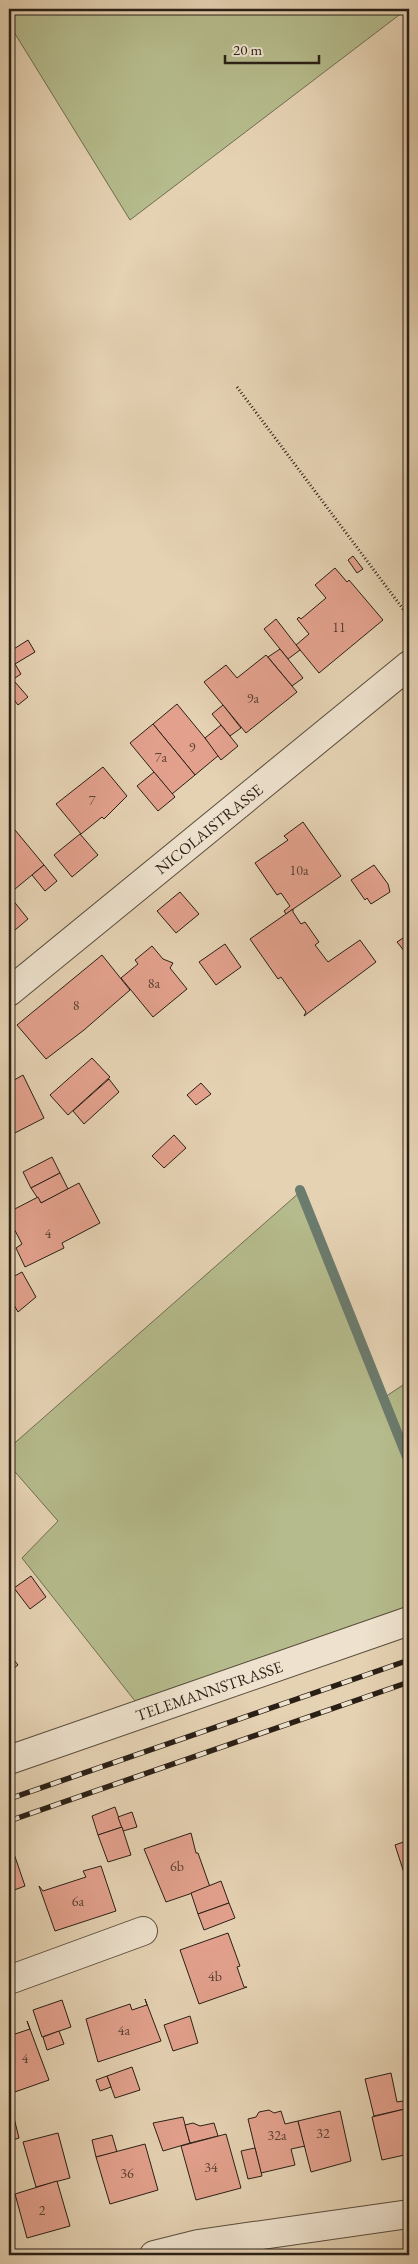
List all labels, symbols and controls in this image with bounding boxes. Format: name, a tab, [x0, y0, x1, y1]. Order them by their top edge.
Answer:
scale bar	[225, 32, 319, 64]
text: 20 m	[233, 40, 262, 59]
house number: 11	[332, 618, 346, 636]
house number: 9a	[247, 689, 260, 707]
house number: 9	[189, 738, 196, 756]
house number: 7a	[155, 748, 168, 766]
street label: NICOLAISTRASSE	[151, 779, 267, 879]
house number: 7	[89, 791, 96, 809]
house number: 10a	[289, 861, 309, 879]
house number: 8a	[148, 974, 161, 992]
house number: 8	[73, 996, 80, 1014]
house number: 4	[45, 1224, 52, 1242]
street label: TELEMANNSTRASSE	[133, 1656, 285, 1726]
house number: 6b	[170, 1857, 184, 1875]
house number: 6a	[72, 1892, 85, 1910]
house number: 4b	[208, 1967, 222, 1985]
house number: 4a	[118, 2021, 131, 2039]
house number: 4	[22, 2049, 29, 2067]
house number: 32	[316, 2124, 330, 2142]
house number: 32a	[267, 2126, 287, 2144]
house number: 34	[204, 2158, 218, 2176]
house number: 36	[120, 2164, 134, 2182]
house number: 2	[39, 2201, 46, 2219]

